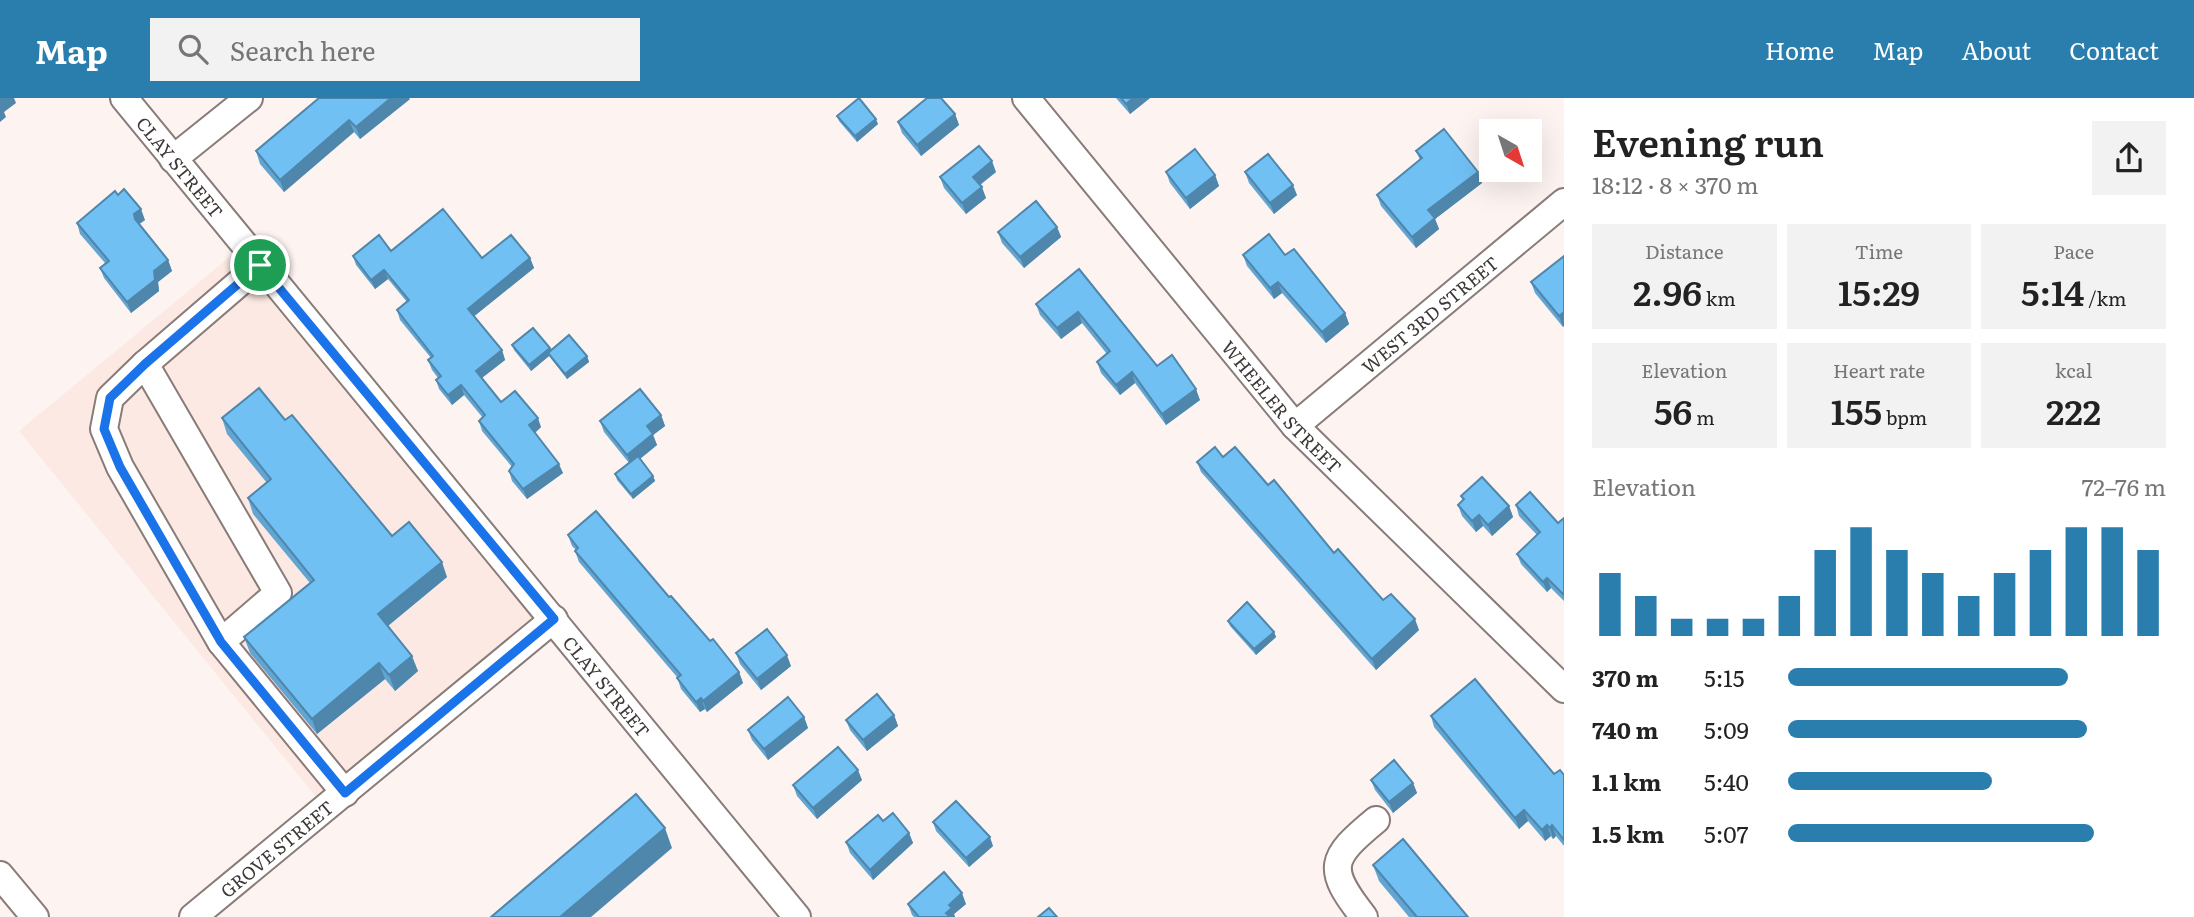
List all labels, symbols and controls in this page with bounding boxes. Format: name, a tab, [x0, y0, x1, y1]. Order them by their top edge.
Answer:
search box	[150, 18, 640, 81]
text: Map	[35, 25, 108, 74]
icon: search	[174, 30, 212, 68]
text: Search here	[230, 30, 376, 69]
text: Home	[1765, 32, 1834, 67]
text: Map	[1872, 32, 1923, 67]
text: About	[1961, 32, 2031, 67]
text: Contact	[2069, 32, 2159, 67]
street label: CLAY STREET	[131, 110, 230, 223]
text: Evening run	[1592, 112, 1824, 169]
north arrow	[1479, 119, 1542, 182]
map controls	[1479, 119, 1542, 182]
button: share	[2092, 121, 2166, 195]
text: 18:12 · 8 × 370 m	[1592, 167, 1758, 201]
pin	[230, 235, 290, 295]
text: Distance	[1645, 237, 1724, 265]
text: Time	[1855, 237, 1903, 265]
text: Pace	[2053, 237, 2094, 265]
icon: arrive	[241, 246, 279, 284]
street label: WEST 3RD STREET	[1355, 249, 1504, 379]
text: 2.96	[1633, 265, 1702, 317]
text: 15:29	[1838, 265, 1920, 317]
text: 5:14	[2021, 265, 2085, 317]
text: km	[1702, 284, 1736, 312]
text: /km	[2085, 284, 2126, 312]
street label: WHEELER STREET	[1216, 334, 1349, 479]
text: Elevation	[1641, 356, 1727, 384]
text: Heart rate	[1833, 356, 1925, 384]
text: kcal	[2055, 356, 2092, 384]
text: 56	[1654, 384, 1692, 436]
text: 155	[1831, 384, 1882, 436]
text: 222	[2046, 384, 2101, 436]
text: m	[1692, 403, 1715, 431]
text: bpm	[1882, 403, 1927, 431]
text: Elevation	[1592, 469, 1696, 503]
text: 72–76 m	[2082, 469, 2166, 503]
street label: CLAY STREET	[557, 629, 657, 743]
text: 370 m	[1592, 660, 1659, 694]
text: 5:15	[1704, 660, 1744, 694]
text: 740 m	[1592, 712, 1658, 746]
text: 5:09	[1704, 712, 1749, 746]
text: 1.1 km	[1592, 764, 1662, 798]
text: 5:40	[1704, 764, 1749, 798]
street label: GROVE STREET	[214, 793, 339, 903]
text: 1.5 km	[1592, 816, 1665, 850]
text: 5:07	[1704, 816, 1748, 850]

